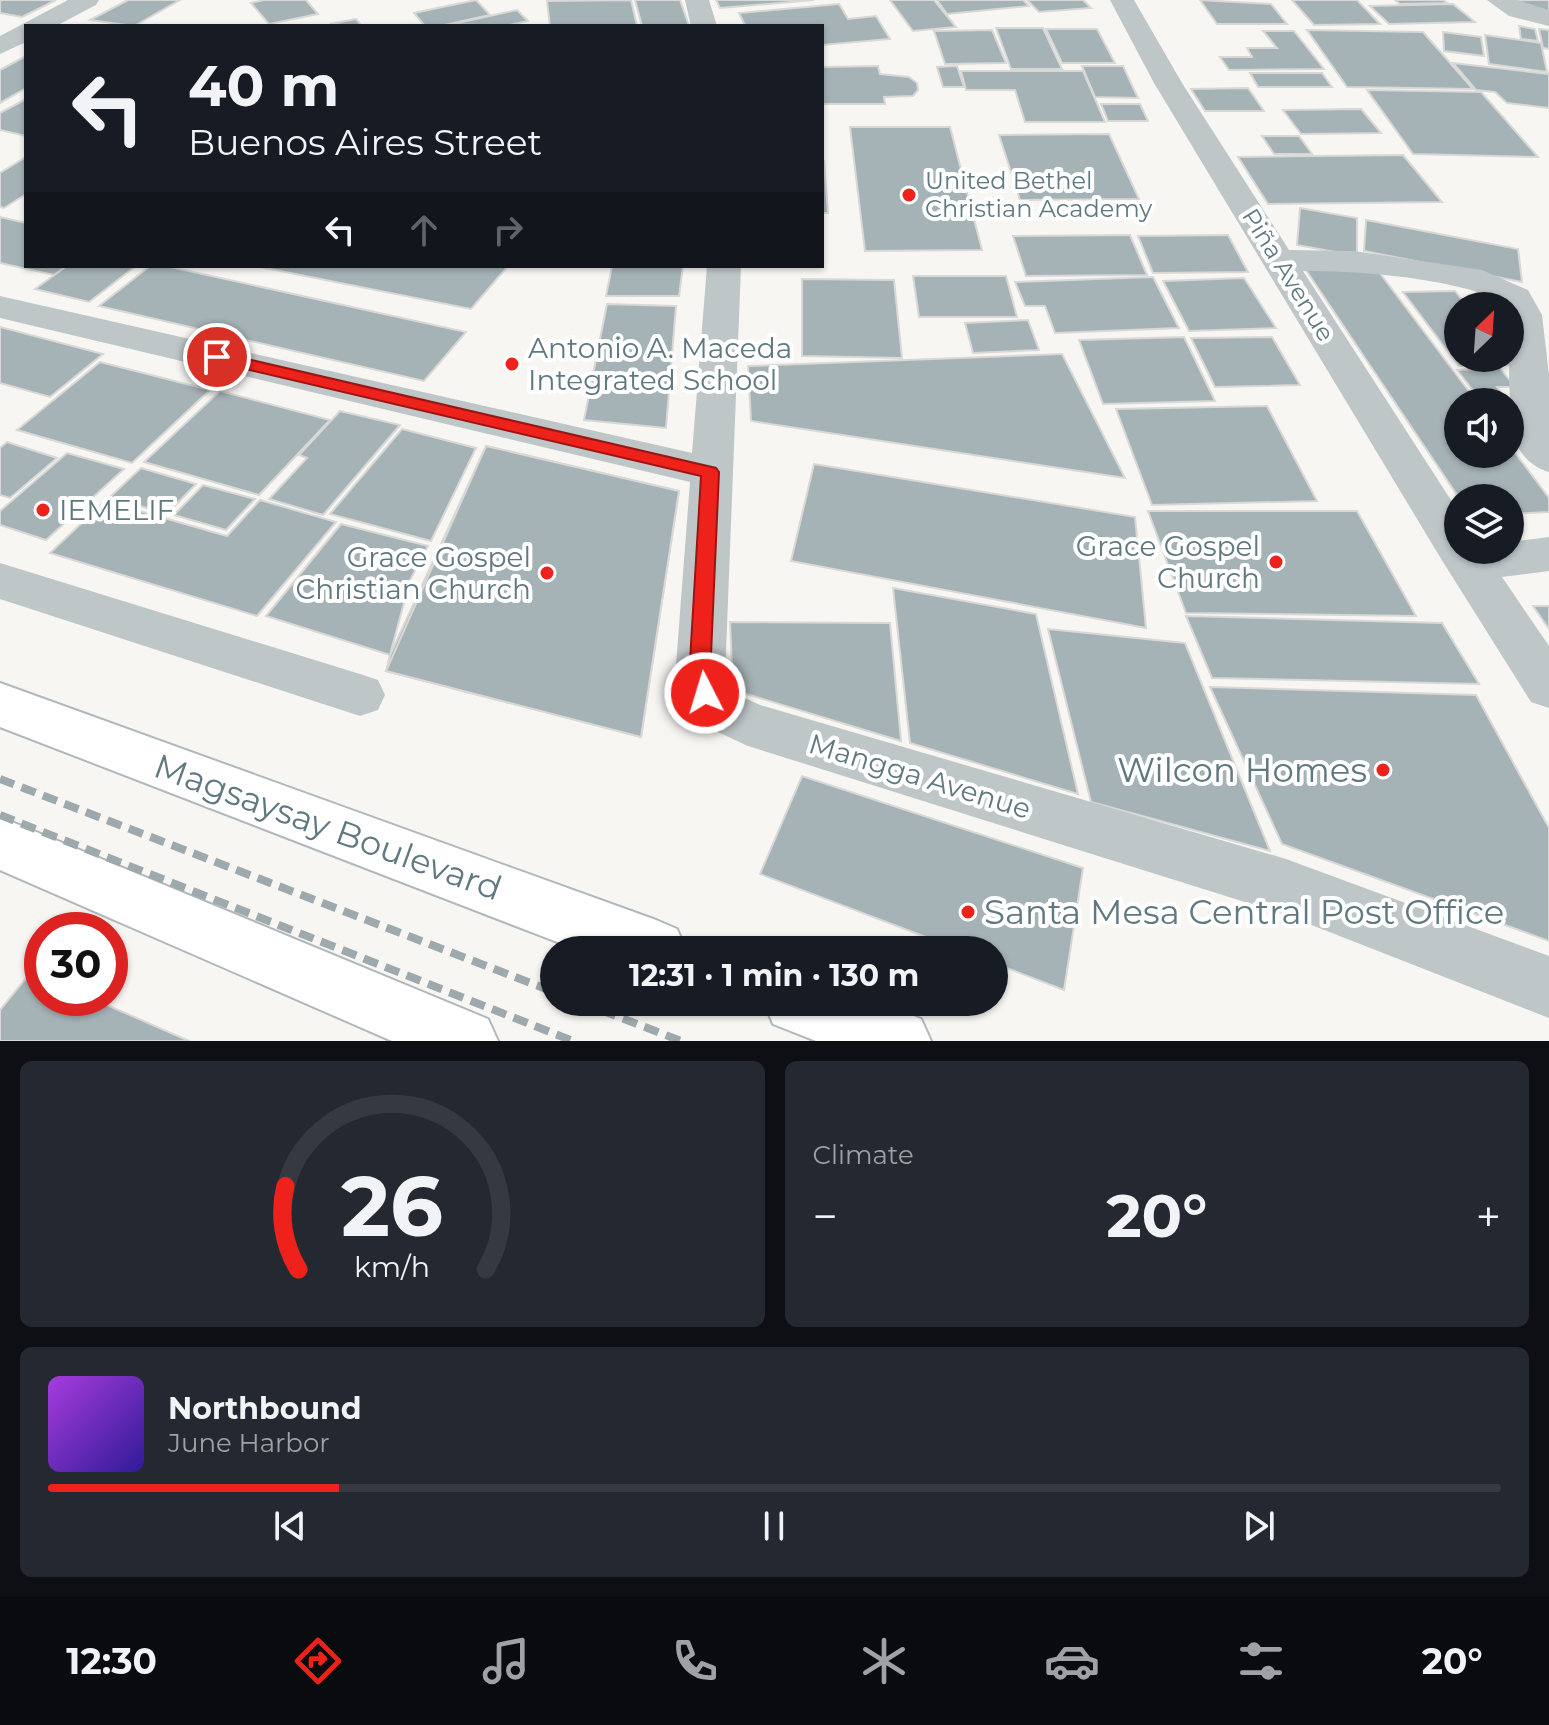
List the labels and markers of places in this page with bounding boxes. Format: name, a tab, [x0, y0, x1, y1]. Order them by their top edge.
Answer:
place label: United Bethel Christian Academy	[925, 166, 1152, 223]
marker: United Bethel Christian Academy	[900, 186, 918, 204]
pin	[183, 323, 251, 391]
place label: Antonio A. Maceda Integrated School	[528, 331, 792, 397]
marker: Antonio A. Maceda Integrated School	[503, 355, 521, 373]
place label: IEMELIF	[59, 493, 174, 527]
marker: IEMELIF	[34, 501, 52, 519]
place label: Grace Gospel Church	[1076, 529, 1260, 595]
place label: Grace Gospel Christian Church	[295, 540, 531, 606]
marker: Grace Gospel Church	[1267, 553, 1285, 571]
marker: Grace Gospel Christian Church	[538, 564, 556, 582]
place label: Wilcon Homes	[1117, 749, 1367, 791]
marker: Wilcon Homes	[1374, 761, 1392, 779]
place label: Santa Mesa Central Post Office	[984, 891, 1504, 933]
marker: Santa Mesa Central Post Office	[959, 903, 977, 921]

